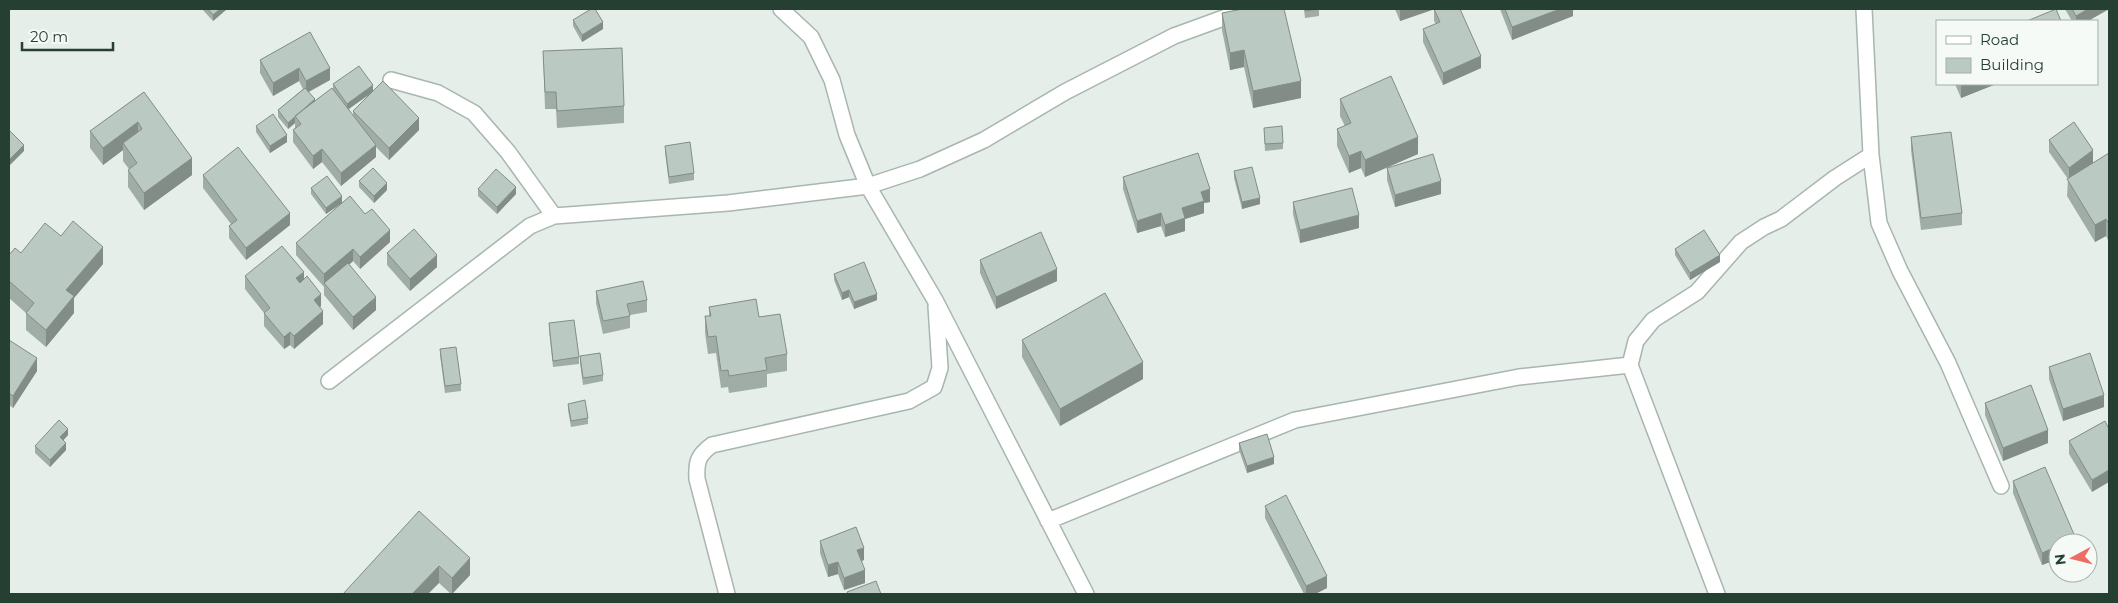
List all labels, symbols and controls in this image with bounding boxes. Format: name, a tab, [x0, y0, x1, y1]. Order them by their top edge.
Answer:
scale bar	[22, 20, 114, 52]
legend	[1936, 20, 2098, 85]
text: 20 m	[30, 27, 68, 46]
text: Road	[1980, 30, 2019, 49]
text: Building	[1980, 55, 2044, 74]
north arrow	[2048, 533, 2098, 583]
text: N	[2050, 553, 2070, 566]

